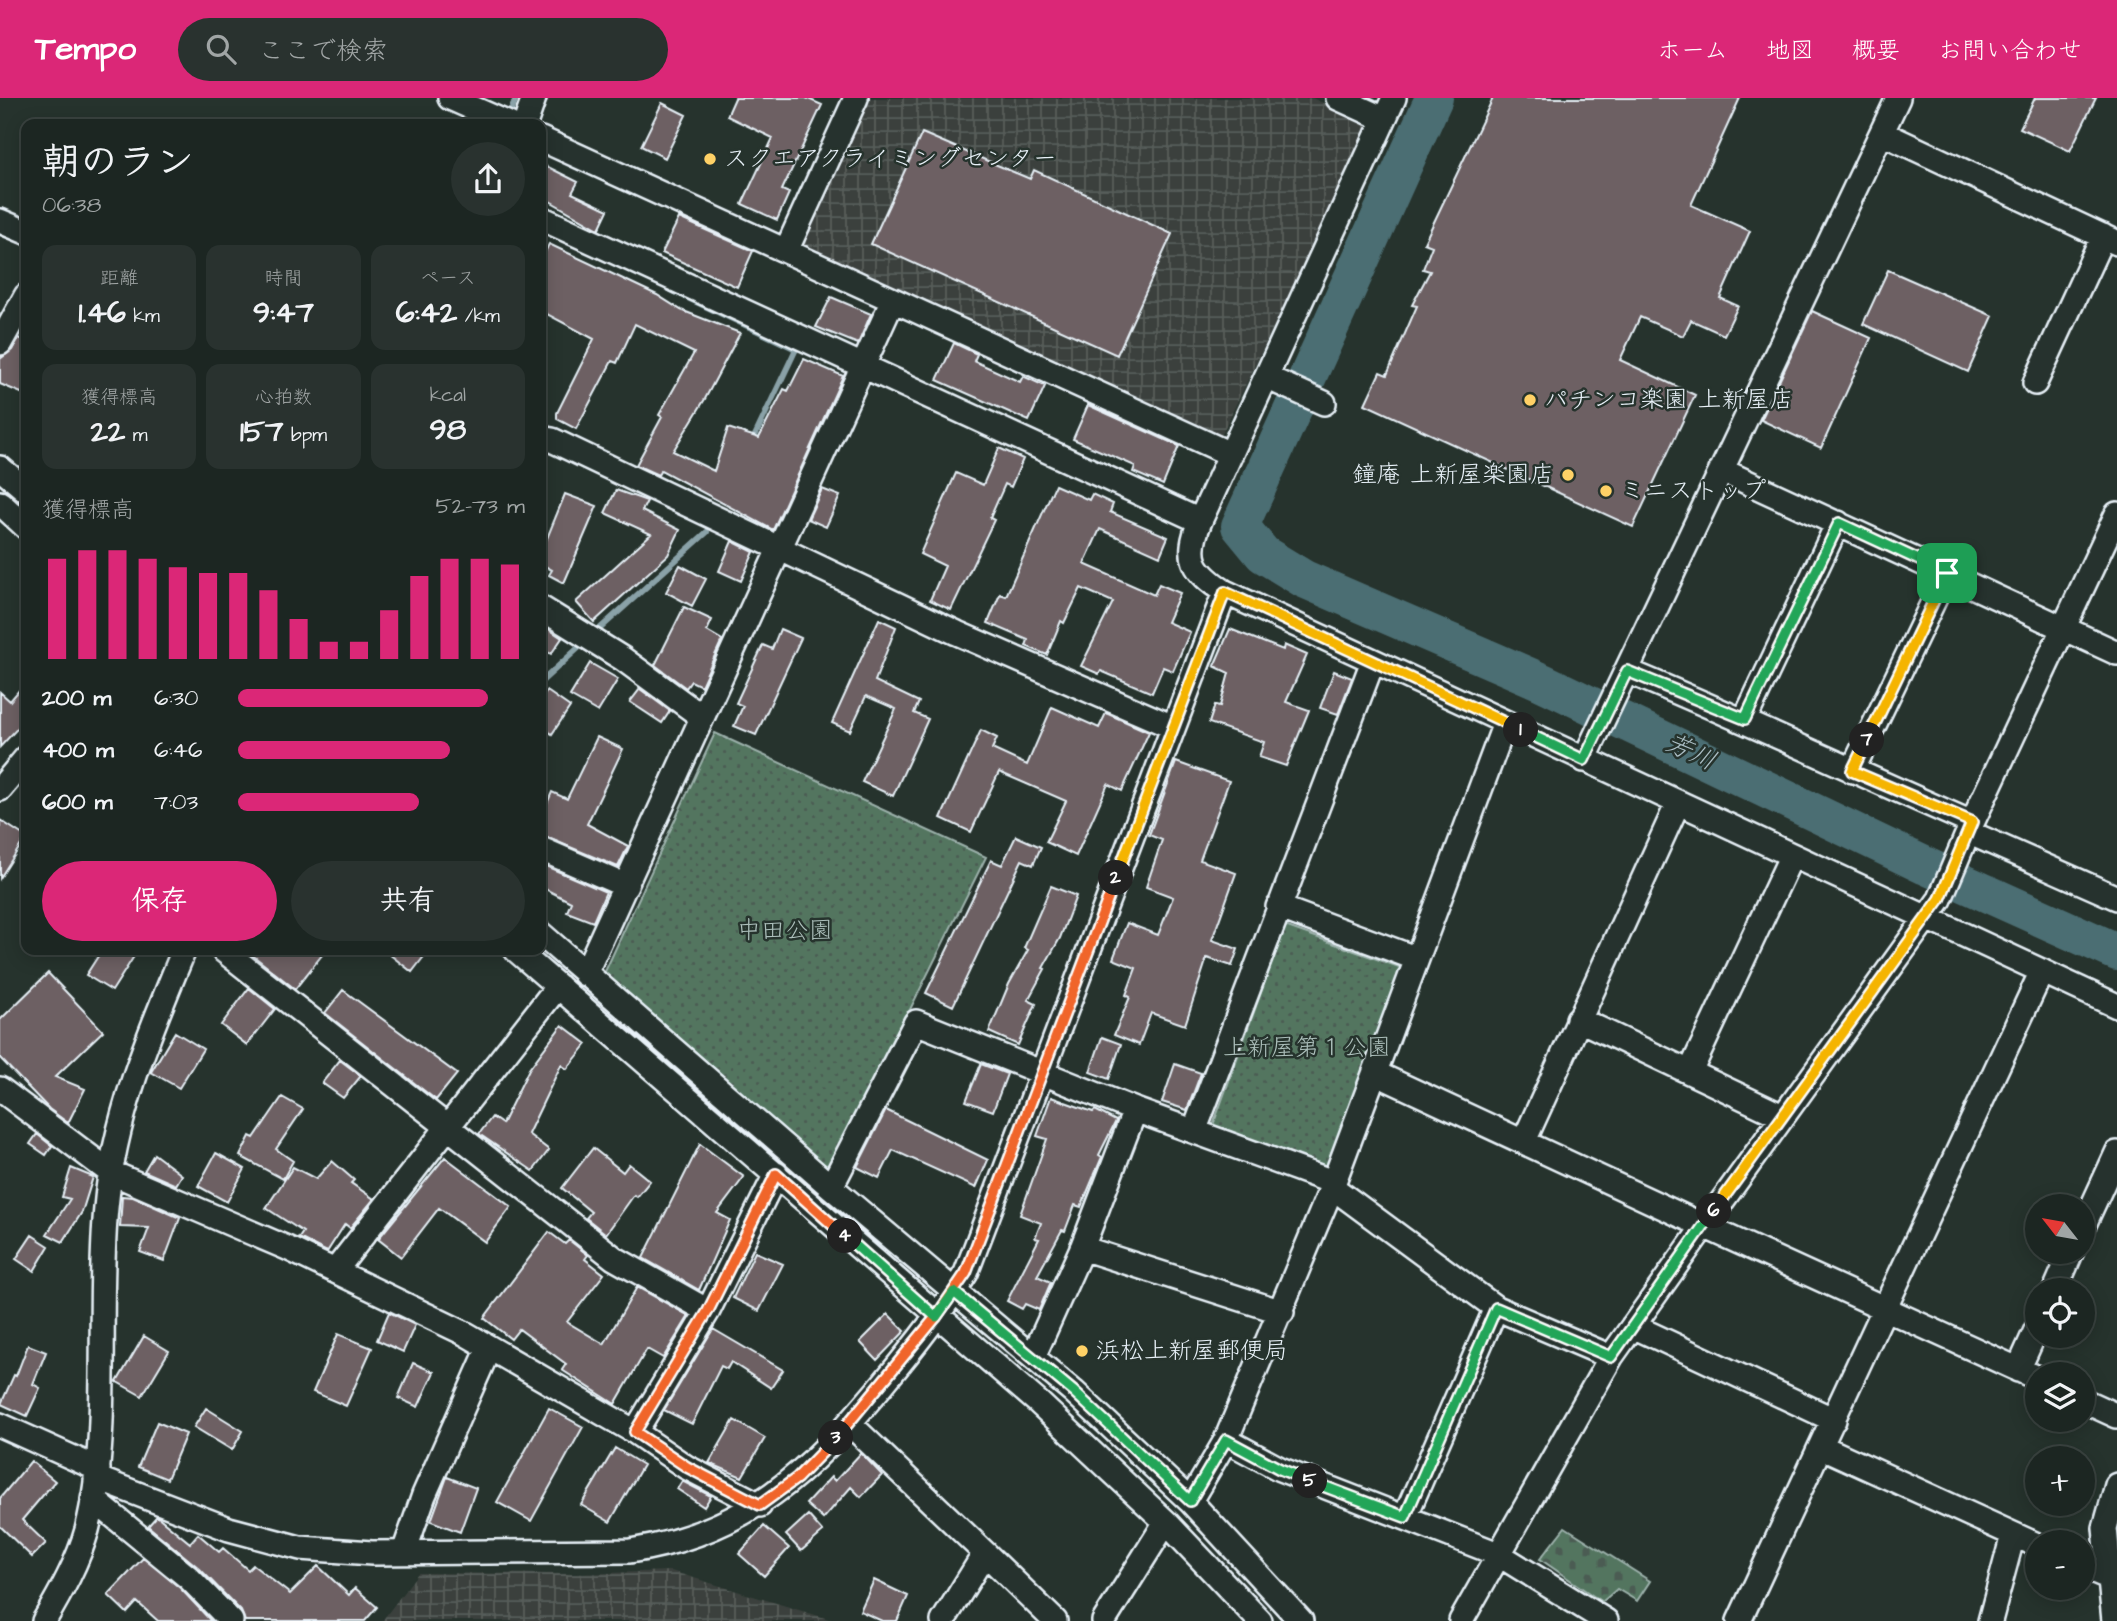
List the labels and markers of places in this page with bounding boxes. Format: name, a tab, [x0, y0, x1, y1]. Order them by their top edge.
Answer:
place label: スクエアクライミングセンター	[724, 142, 1057, 176]
marker: スクエアクライミングセンター	[702, 151, 718, 167]
place label: パチンコ楽園 上新屋店	[1544, 383, 1794, 417]
marker: パチンコ楽園 上新屋店	[1522, 392, 1538, 408]
place label: 鐘庵 上新屋楽園店	[1352, 458, 1554, 492]
marker: 鐘庵 上新屋楽園店	[1560, 467, 1576, 483]
place label: ミニストップ	[1620, 474, 1766, 508]
marker: ミニストップ	[1598, 483, 1614, 499]
pin	[1917, 543, 1977, 603]
pin: 1	[1504, 712, 1538, 748]
pin: 7	[1850, 722, 1884, 758]
pin: 2	[1098, 860, 1134, 896]
pin: 6	[1696, 1194, 1732, 1228]
pin: 4	[828, 1218, 862, 1254]
place label: 浜松上新屋郵便局	[1096, 1334, 1288, 1368]
marker: 浜松上新屋郵便局	[1074, 1343, 1090, 1359]
pin: 3	[818, 1420, 854, 1456]
pin: 5	[1292, 1464, 1328, 1498]

